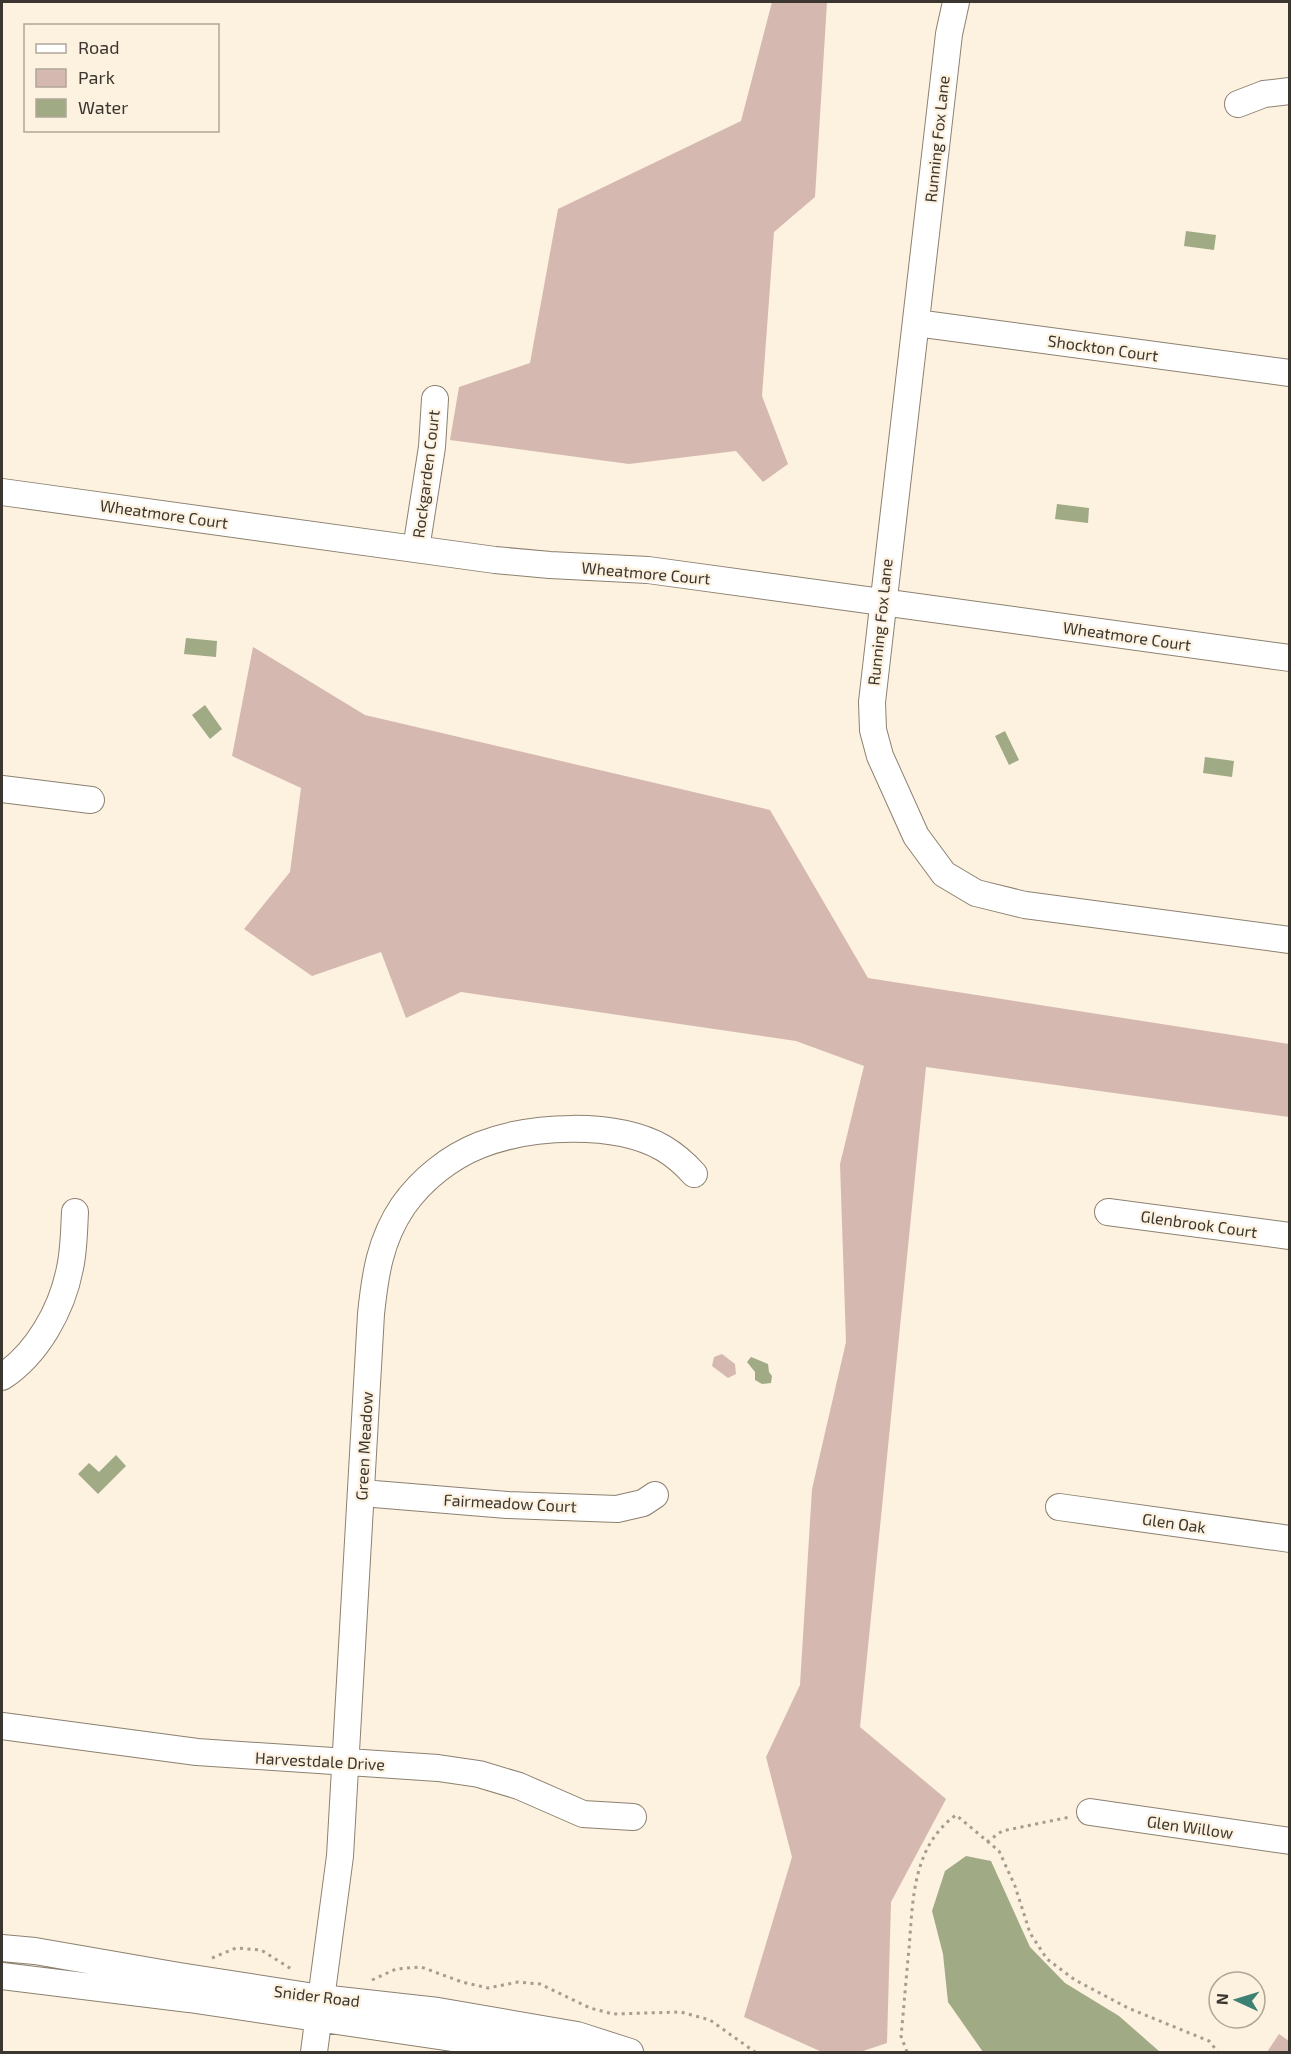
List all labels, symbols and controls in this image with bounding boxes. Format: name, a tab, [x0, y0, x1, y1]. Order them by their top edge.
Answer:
legend	[24, 24, 219, 132]
text: Road	[78, 36, 119, 58]
text: Park	[78, 66, 115, 88]
street label: Running Fox Lane	[920, 75, 953, 203]
text: Water	[78, 96, 128, 118]
street label: Shockton Court	[1047, 330, 1159, 365]
street label: Rockgarden Court	[408, 409, 443, 539]
street label: Wheatmore Court	[99, 495, 229, 532]
street label: Wheatmore Court	[581, 557, 711, 588]
street label: Running Fox Lane	[863, 558, 896, 686]
street label: Wheatmore Court	[1062, 617, 1192, 654]
street label: Glenbrook Court	[1140, 1206, 1259, 1241]
street label: Green Meadow	[351, 1391, 376, 1501]
street label: Fairmeadow Court	[443, 1490, 577, 1515]
street label: Glen Oak	[1141, 1509, 1207, 1536]
street label: Harvestdale Drive	[255, 1748, 385, 1773]
street label: Glen Willow	[1146, 1811, 1234, 1842]
north arrow	[1207, 1970, 1267, 2030]
street label: Snider Road	[273, 1981, 361, 2010]
text: N	[1212, 1992, 1231, 2005]

